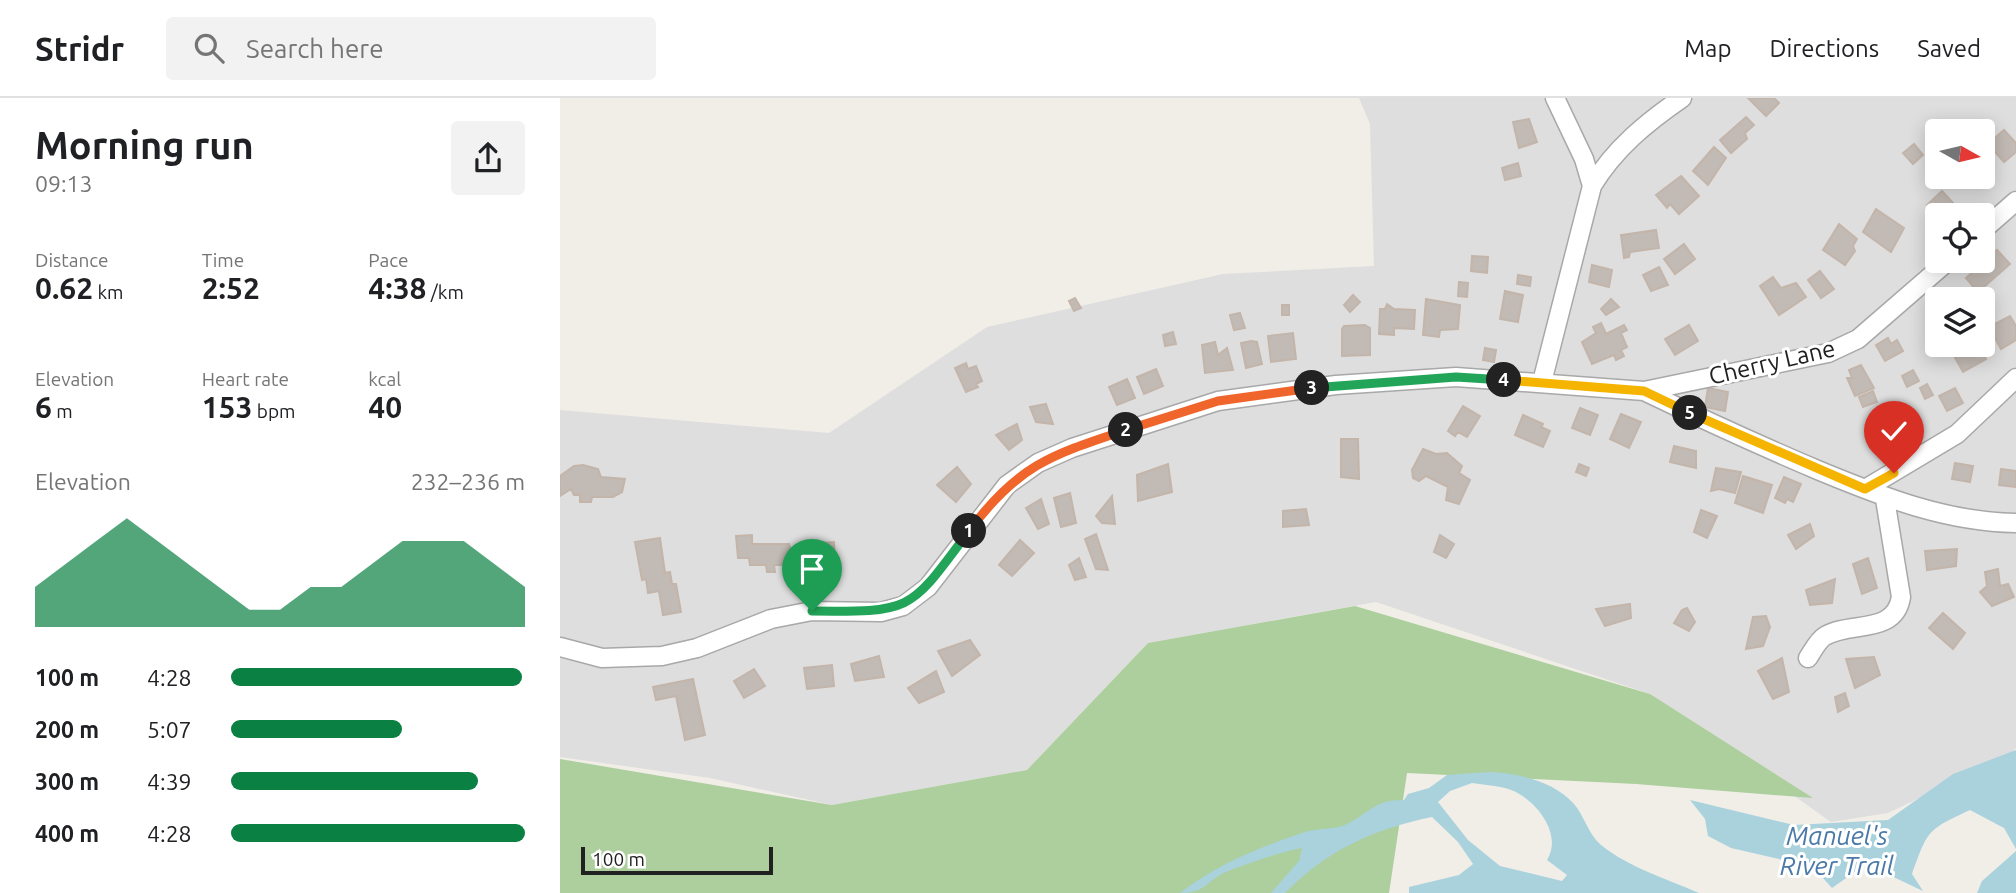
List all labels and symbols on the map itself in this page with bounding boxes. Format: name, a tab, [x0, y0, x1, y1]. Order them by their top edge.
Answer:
north arrow	[1925, 119, 1995, 189]
street label: Cherry Lane	[1706, 334, 1838, 390]
pin: 4	[1486, 362, 1522, 398]
pin: 3	[1294, 370, 1330, 406]
pin: 5	[1672, 396, 1708, 430]
pin	[1864, 401, 1924, 473]
pin: 2	[1108, 412, 1144, 448]
pin: 1	[952, 514, 986, 548]
pin	[782, 539, 842, 611]
water label: Manuel's River Trail	[1780, 821, 1894, 880]
scale bar	[581, 844, 774, 876]

